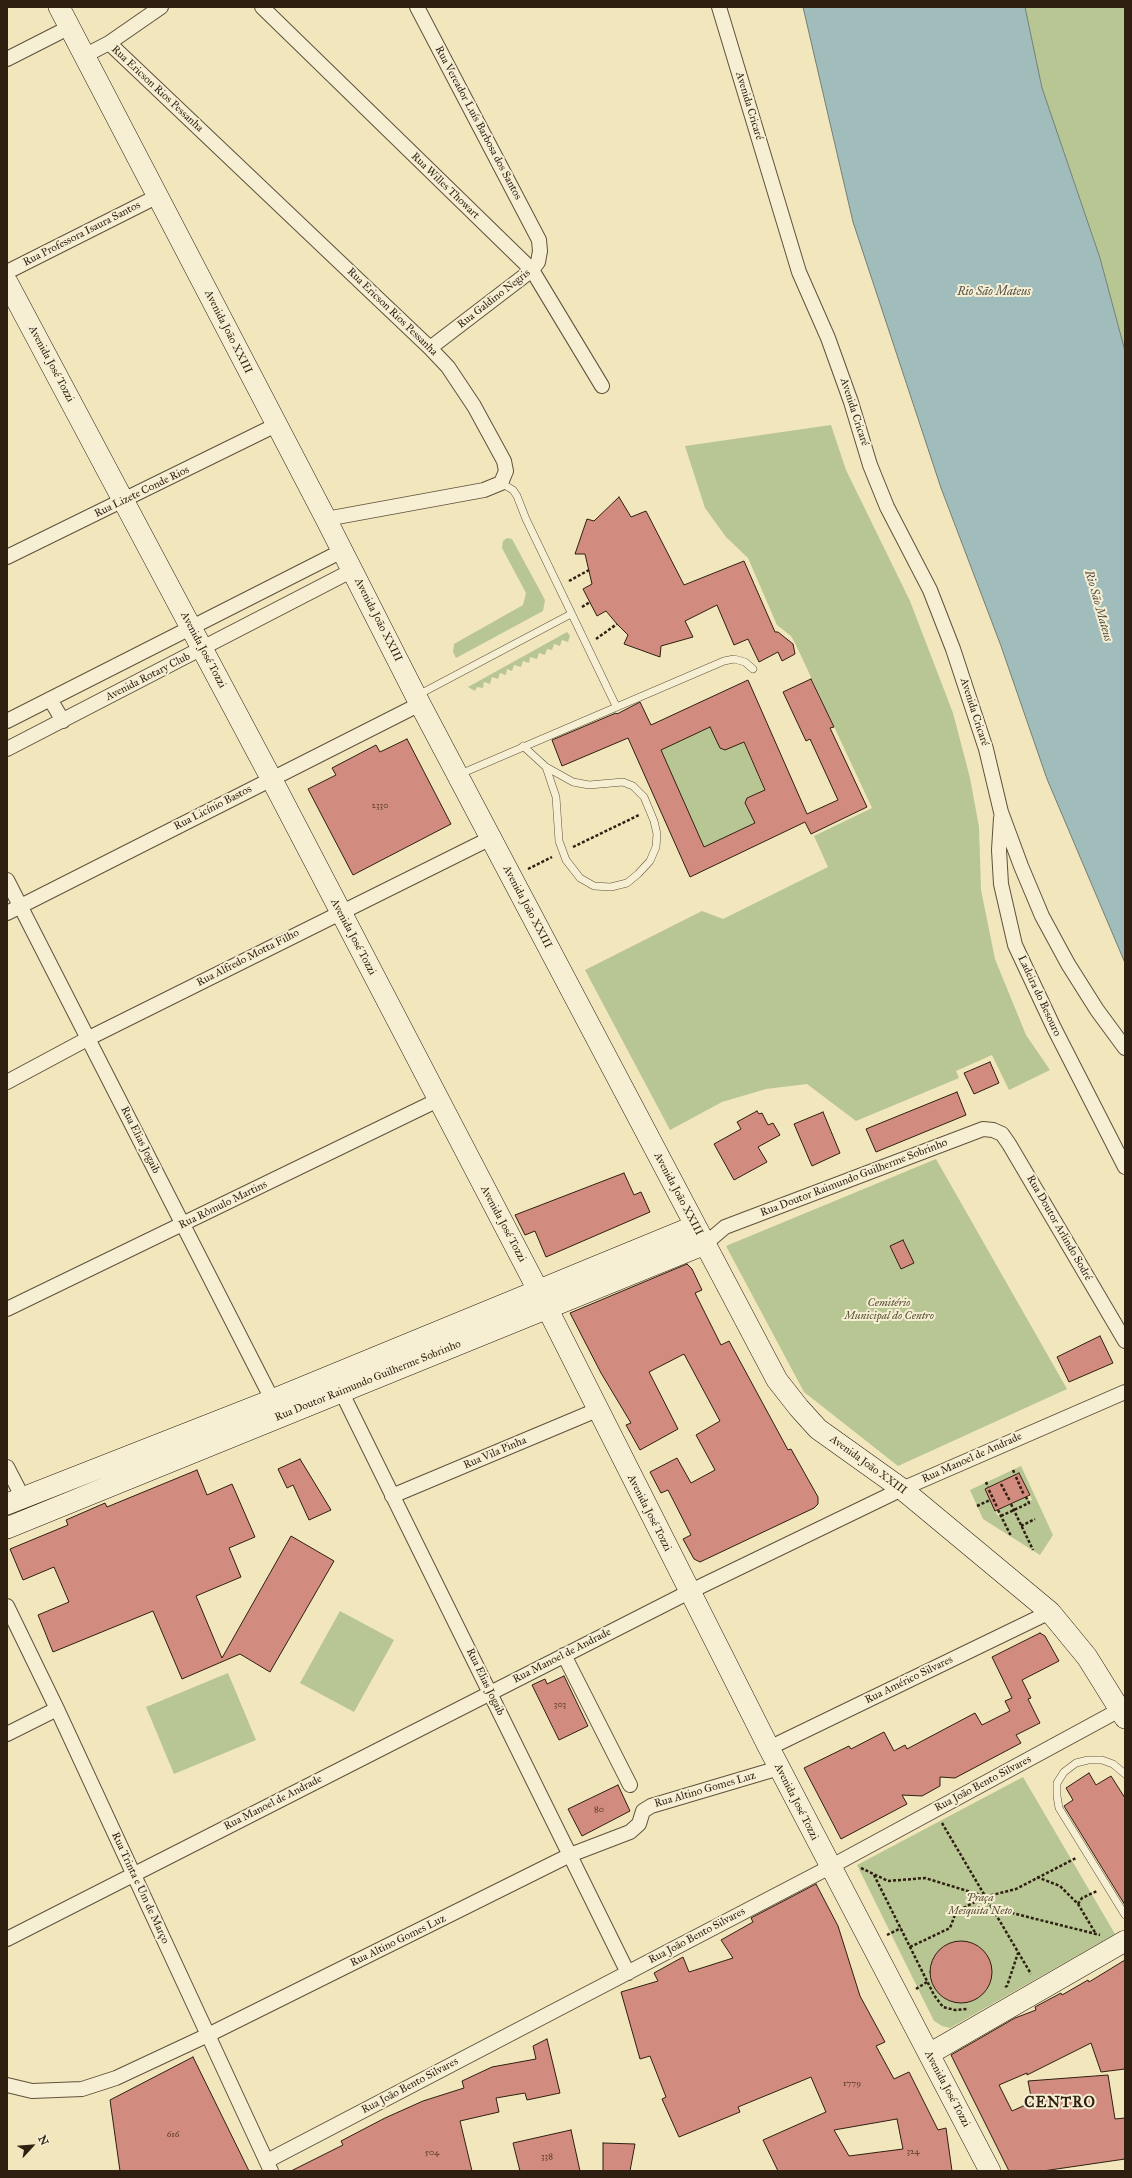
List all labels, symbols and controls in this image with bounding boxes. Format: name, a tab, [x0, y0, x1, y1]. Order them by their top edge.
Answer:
street label: Rua Ericson Rios Pessanha	[108, 43, 206, 135]
street label: Rua Vereador Luís Barbosa dos Santos	[432, 44, 524, 202]
street label: Avenida Cricaré	[732, 70, 766, 142]
street label: Rua Willes Thowart	[408, 150, 482, 222]
street label: Rua Professora Isaura Santos	[21, 199, 143, 269]
street label: Rua Ericson Rios Pessanha	[344, 265, 440, 359]
street label: Rua Galdino Negris	[455, 267, 533, 331]
water label: Rio São Mateus	[957, 285, 1031, 299]
street label: Avenida João XXIII	[201, 288, 255, 376]
street label: Avenida José Tozzi	[25, 324, 77, 404]
street label: Avenida Cricaré	[837, 376, 871, 448]
street label: Rua Lizete Conde Rios	[92, 463, 192, 521]
water label: Rio São Mateus	[1081, 569, 1115, 643]
street label: Avenida João XXIII	[351, 576, 405, 664]
street label: Avenida José Tozzi	[177, 610, 229, 690]
street label: Avenida Rotary Club	[103, 650, 193, 704]
street label: Avenida Cricaré	[957, 676, 991, 748]
street label: Rua Licínio Bastos	[172, 783, 254, 833]
house number: 2330	[372, 801, 388, 811]
street label: Avenida João XXIII	[500, 863, 554, 951]
street label: Avenida José Tozzi	[327, 897, 379, 977]
street label: Rua Alfredo Motta Filho	[195, 926, 301, 990]
street label: Ladeira do Besouro	[1015, 954, 1063, 1038]
street label: Rua Elias Jogaib	[117, 1104, 163, 1176]
street label: Rua Doutor Raimundo Guilherme Sobrinho	[759, 1136, 949, 1220]
street label: Avenida João XXIII	[651, 1150, 705, 1238]
street label: Rua Doutor Arlindo Sodré	[1023, 1173, 1095, 1283]
street label: Rua Rômulo Martins	[177, 1178, 269, 1232]
street label: Avenida José Tozzi	[477, 1184, 529, 1264]
park label: Cemitério Municipal do Centro	[844, 1296, 934, 1322]
street label: Rua Doutor Raimundo Guilherme Sobrinho	[273, 1338, 463, 1424]
street label: Rua Manoel de Andrade	[920, 1430, 1024, 1486]
street label: Avenida João XXIII	[827, 1433, 909, 1497]
street label: Rua Vila Pinha	[461, 1434, 529, 1472]
street label: Avenida José Tozzi	[624, 1472, 674, 1554]
street label: Rua Manoel de Andrade	[511, 1626, 613, 1686]
street label: Rua Elias Jogaib	[463, 1646, 507, 1718]
street label: Rua Américo Silvares	[863, 1653, 955, 1707]
house number: 303	[554, 1700, 566, 1710]
street label: Rua João Bento Silvares	[932, 1753, 1034, 1815]
street label: Avenida José Tozzi	[771, 1761, 821, 1843]
street label: Rua Altino Gomes Luz	[653, 1769, 757, 1811]
street label: Rua Manoel de Andrade	[222, 1773, 324, 1833]
house number: 80	[594, 1805, 604, 1815]
street label: Rua Trinta e Um de Março	[108, 1830, 172, 1946]
park label: Praça Mesquita Neto	[948, 1891, 1012, 1917]
street label: Rua João Bento Silvares	[646, 1905, 748, 1967]
street label: Rua Altino Gomes Luz	[348, 1912, 448, 1970]
street label: Avenida José Tozzi	[921, 2049, 973, 2129]
street label: Rua João Bento Silvares	[359, 2055, 461, 2117]
house number: 1779	[843, 2079, 861, 2089]
district label: CENTRO	[1024, 2094, 1096, 2112]
north arrow	[12, 2126, 52, 2166]
house number: 616	[167, 2130, 179, 2140]
text: N	[35, 2133, 51, 2148]
house number: 324	[906, 2147, 920, 2157]
house number: 504	[425, 2148, 439, 2158]
house number: 338	[541, 2152, 553, 2162]

